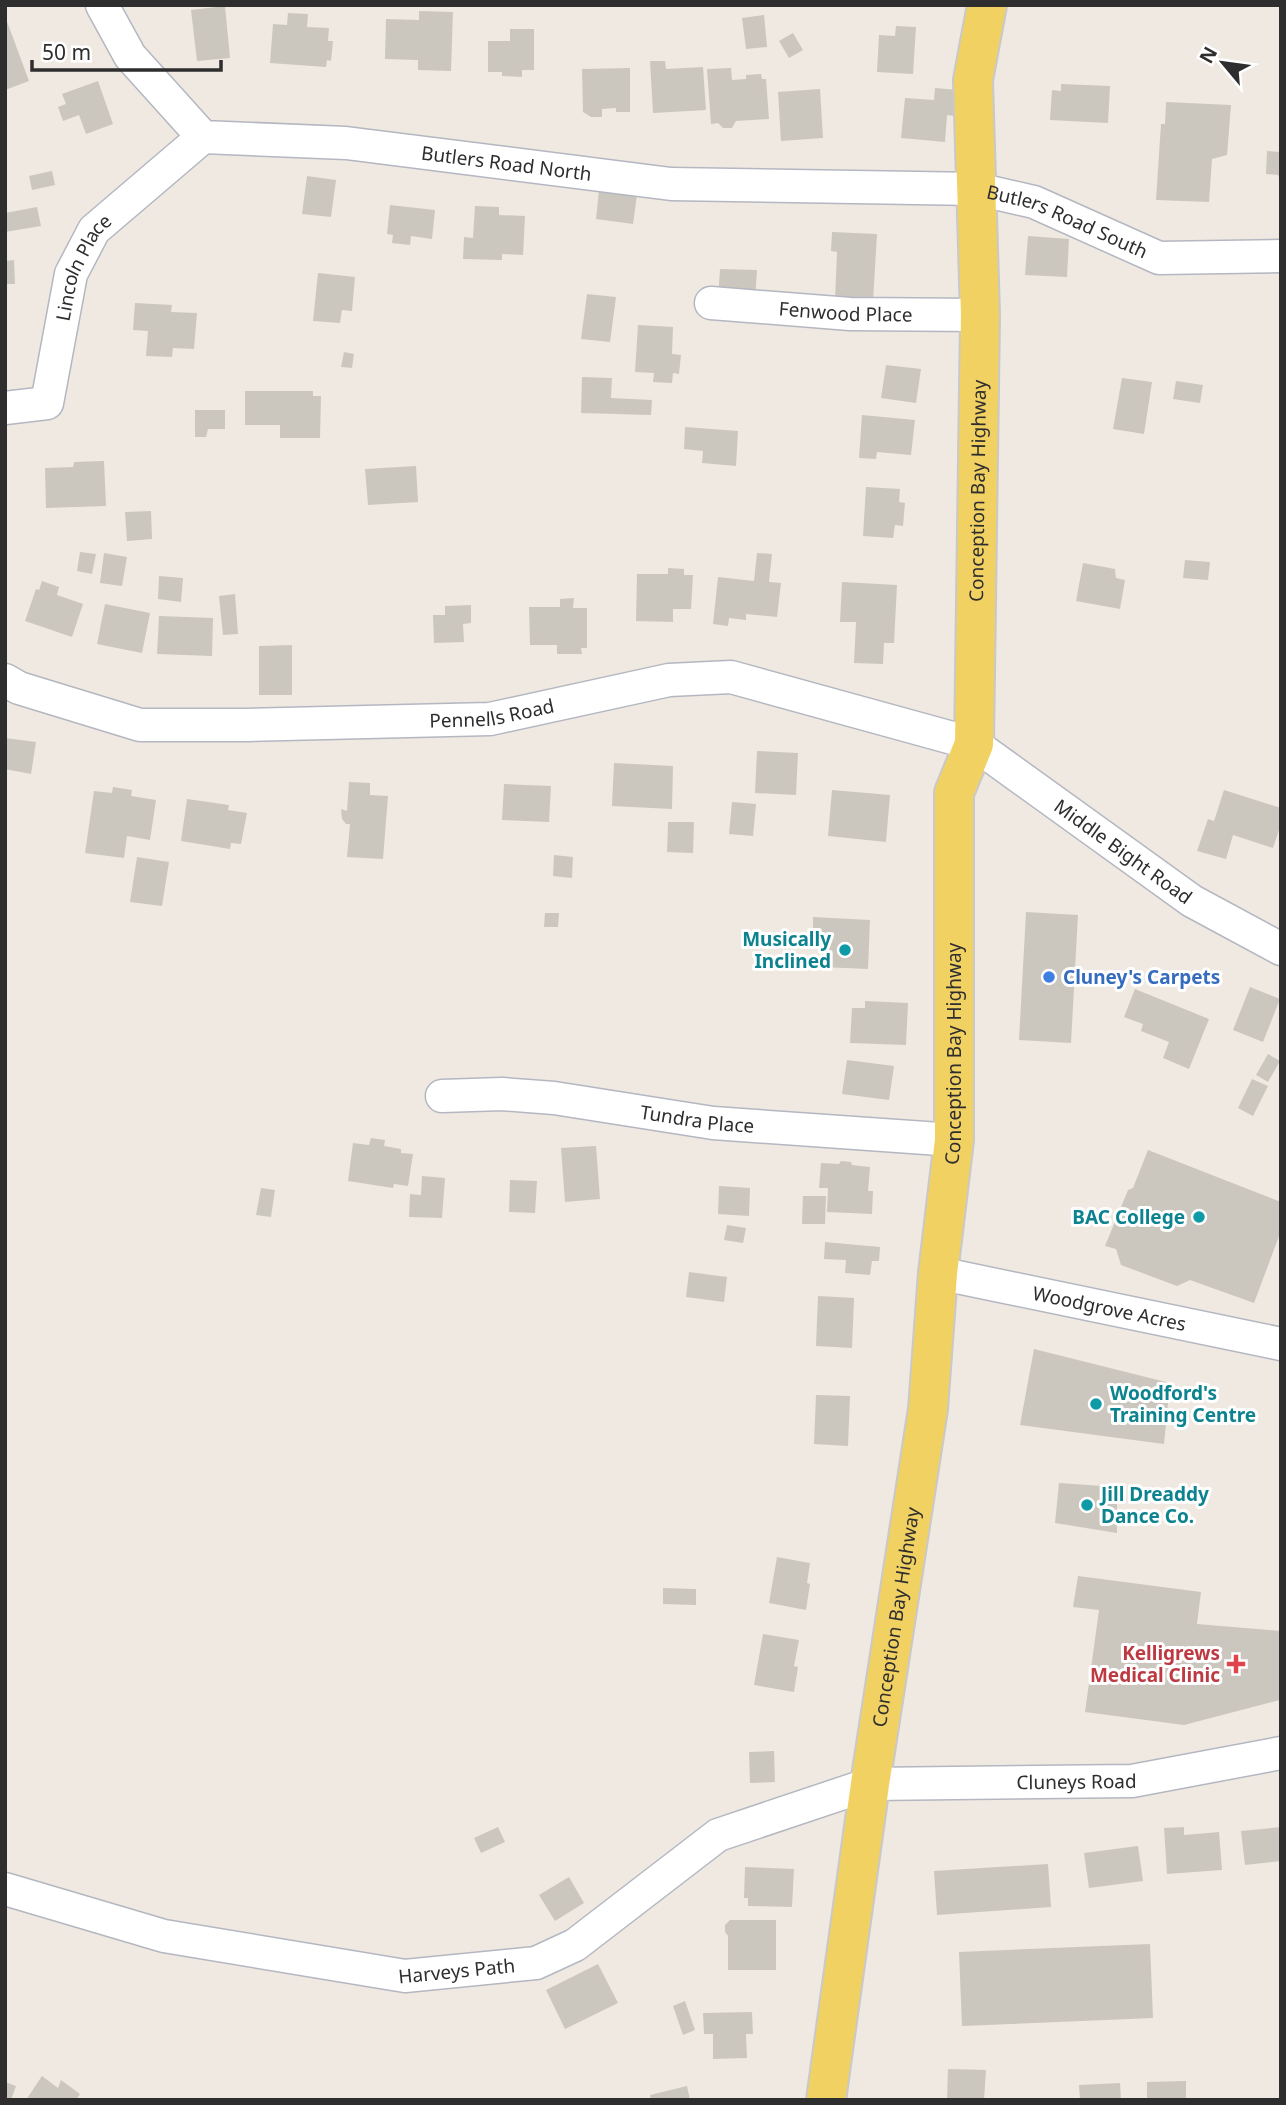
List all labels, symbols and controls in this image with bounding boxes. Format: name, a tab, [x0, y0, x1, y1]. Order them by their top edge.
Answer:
scale bar	[32, 28, 220, 72]
north arrow	[1188, 28, 1258, 98]
text: 50 m	[42, 38, 91, 66]
text: N	[1193, 42, 1223, 68]
street label: Butlers Road North	[420, 140, 593, 187]
street label: Butlers Road South	[984, 179, 1152, 264]
street label: Lincoln Place	[50, 208, 117, 323]
street label: Fenwood Place	[778, 295, 913, 327]
street label: Conception Bay Highway	[963, 379, 992, 602]
street label: Pennells Road	[429, 692, 557, 733]
street label: Middle Bight Road	[1049, 793, 1198, 910]
place label: Musically Inclined	[742, 926, 831, 974]
marker: Musically Inclined	[837, 942, 853, 958]
street label: Conception Bay Highway	[938, 942, 967, 1166]
place label: Cluney's Carpets	[1063, 964, 1220, 990]
marker: Cluney's Carpets	[1041, 969, 1057, 985]
street label: Tundra Place	[638, 1099, 755, 1139]
place label: BAC College	[1072, 1204, 1185, 1230]
marker: BAC College	[1191, 1209, 1207, 1225]
street label: Woodgrove Acres	[1030, 1280, 1188, 1337]
place label: Woodford's Training Centre	[1110, 1380, 1256, 1428]
marker: Woodford's Training Centre	[1088, 1396, 1104, 1412]
place label: Jill Dreaddy Dance Co.	[1099, 1481, 1209, 1529]
marker: Jill Dreaddy Dance Co.	[1079, 1497, 1095, 1513]
street label: Conception Bay Highway	[866, 1505, 926, 1729]
place label: Kelligrews Medical Clinic	[1090, 1640, 1220, 1688]
marker: Kelligrews Medical Clinic	[1226, 1654, 1246, 1674]
street label: Cluneys Road	[1016, 1768, 1137, 1795]
street label: Harveys Path	[397, 1952, 516, 1990]

